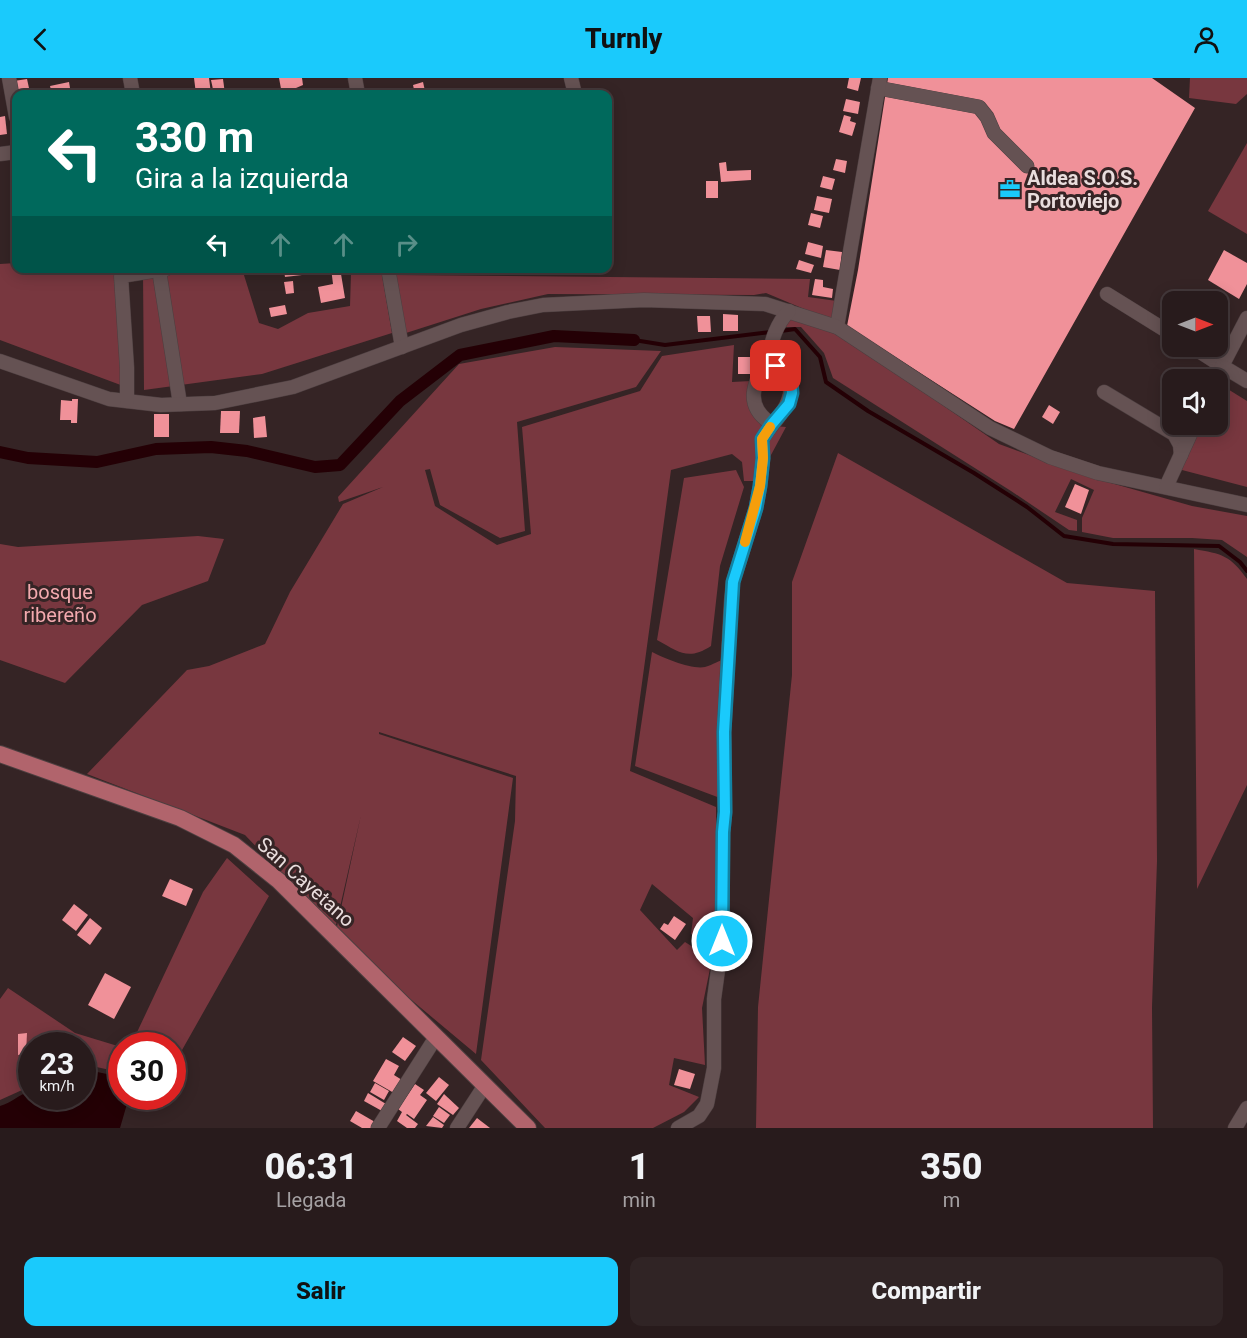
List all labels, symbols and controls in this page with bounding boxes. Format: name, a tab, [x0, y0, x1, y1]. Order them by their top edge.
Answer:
icon: back	[24, 23, 57, 56]
text: Turnly	[585, 23, 662, 55]
icon: person	[1190, 23, 1223, 56]
text: 330 m	[135, 113, 254, 162]
icon: left	[36, 114, 114, 192]
text: Gira a la izquierda	[135, 163, 349, 195]
place label: Aldea S.O.S. Portoviejo	[1027, 166, 1138, 213]
office icon: Aldea S.O.S. Portoviejo	[998, 177, 1022, 201]
icon: left	[201, 228, 234, 261]
icon: ahead	[264, 228, 297, 261]
icon: ahead	[327, 228, 360, 261]
icon: right	[390, 228, 423, 261]
north arrow	[1162, 291, 1228, 357]
map controls	[1162, 291, 1228, 435]
pin	[750, 340, 801, 391]
icon: arrive	[759, 349, 792, 382]
button: sound	[1162, 369, 1228, 435]
park label: bosque ribereño	[23, 580, 97, 627]
street label: San Cayetano	[253, 832, 359, 932]
position arrow	[690, 909, 754, 973]
speed limit sign: 30	[108, 1032, 186, 1110]
text: 23	[40, 1046, 74, 1081]
text: km/h	[39, 1077, 75, 1095]
text: 06:31	[264, 1146, 358, 1188]
text: 1	[629, 1146, 650, 1188]
text: 350	[920, 1146, 983, 1188]
text: Llegada	[276, 1188, 346, 1212]
text: min	[622, 1188, 656, 1212]
text: m	[943, 1188, 960, 1212]
button: Salir	[24, 1257, 618, 1326]
button: Compartir	[630, 1257, 1223, 1326]

